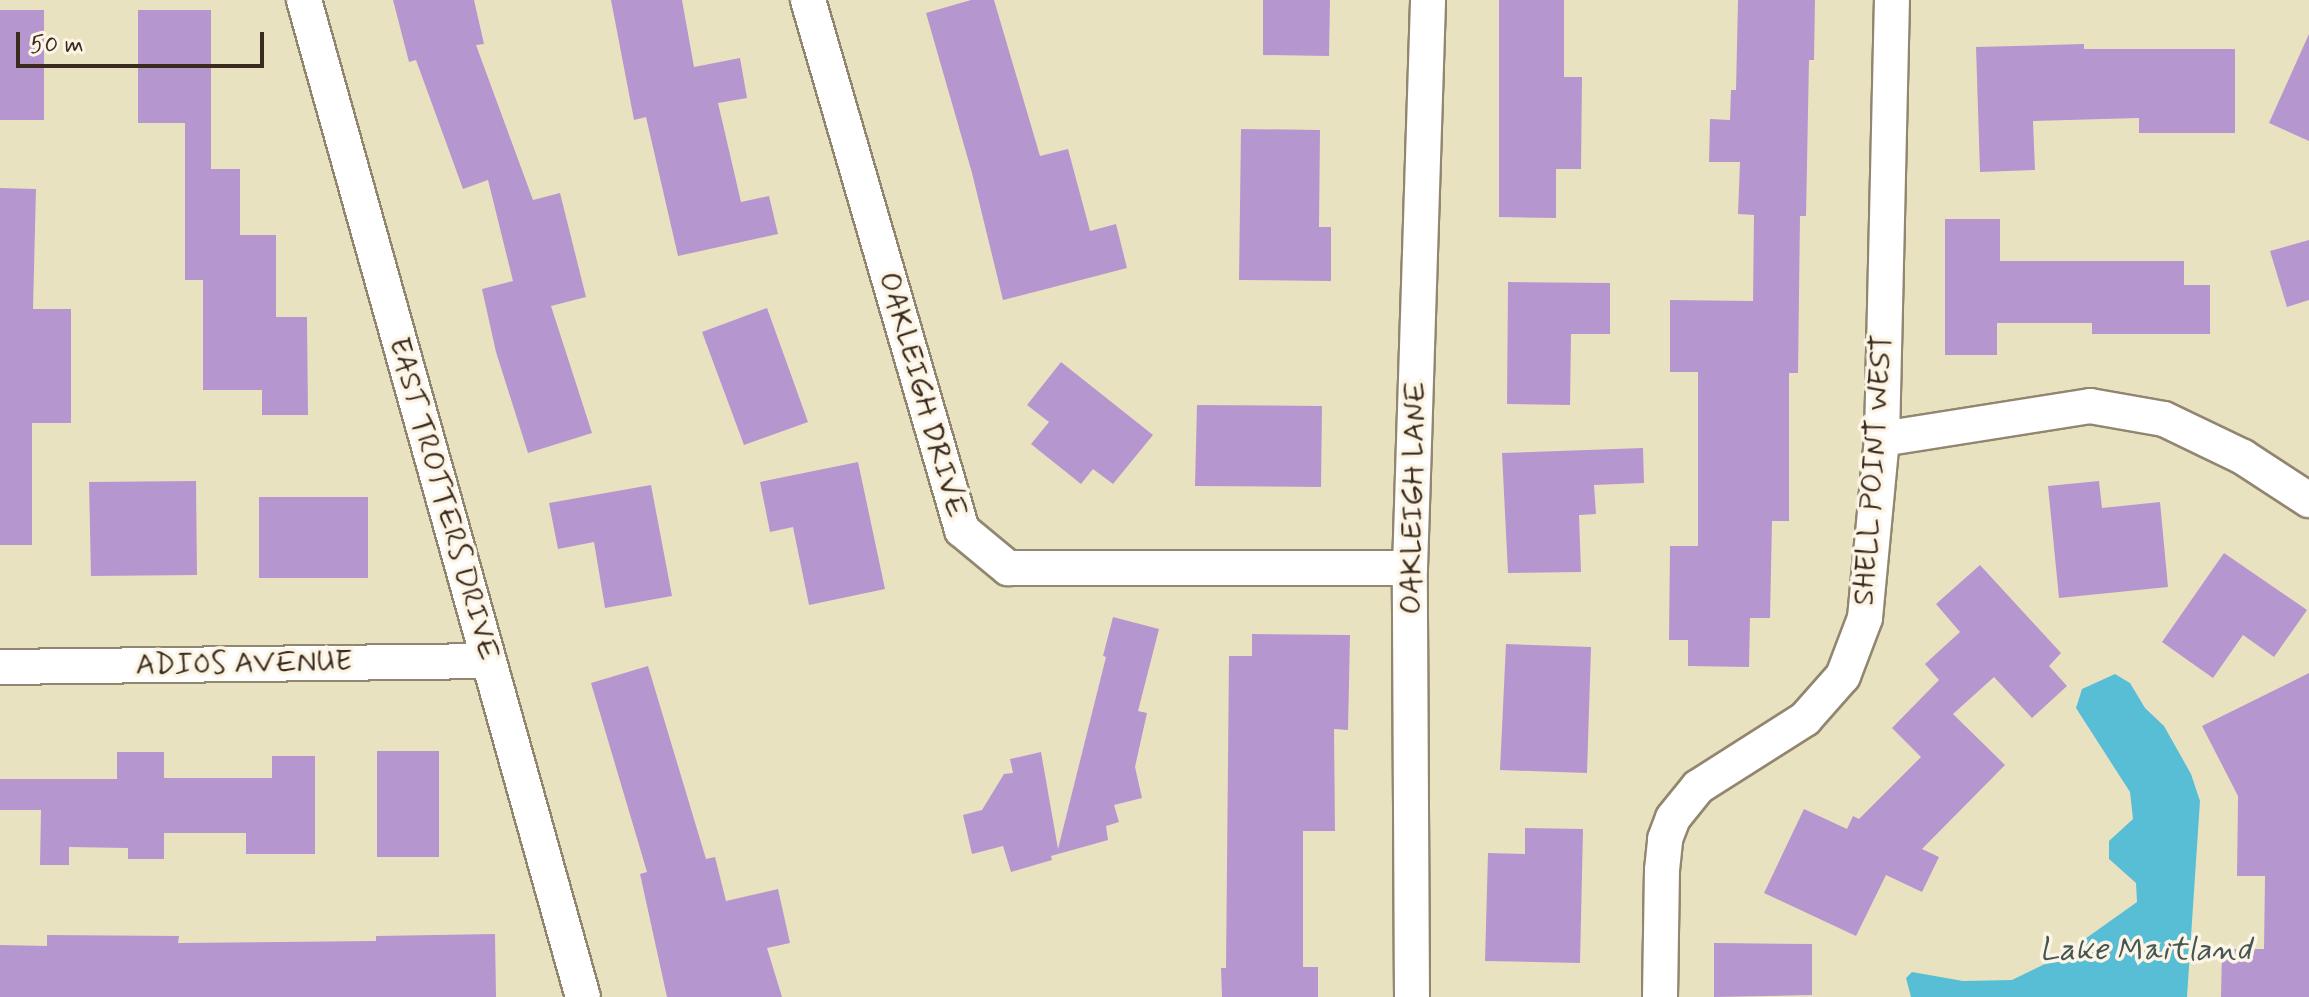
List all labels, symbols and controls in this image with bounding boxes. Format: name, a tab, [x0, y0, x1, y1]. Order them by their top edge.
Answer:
scale bar	[20, 16, 268, 66]
text: 50 m	[30, 30, 84, 61]
street label: OAKLEIGH DRIVE	[870, 268, 974, 522]
street label: SHELL POINT WEST	[1846, 329, 1902, 611]
street label: EAST TROTTERS DRIVE	[380, 335, 506, 663]
street label: OAKLEIGH LANE	[1394, 380, 1434, 616]
street label: ADIOS AVENUE	[136, 644, 352, 684]
water label: Lake Maitland	[2046, 931, 2244, 969]

